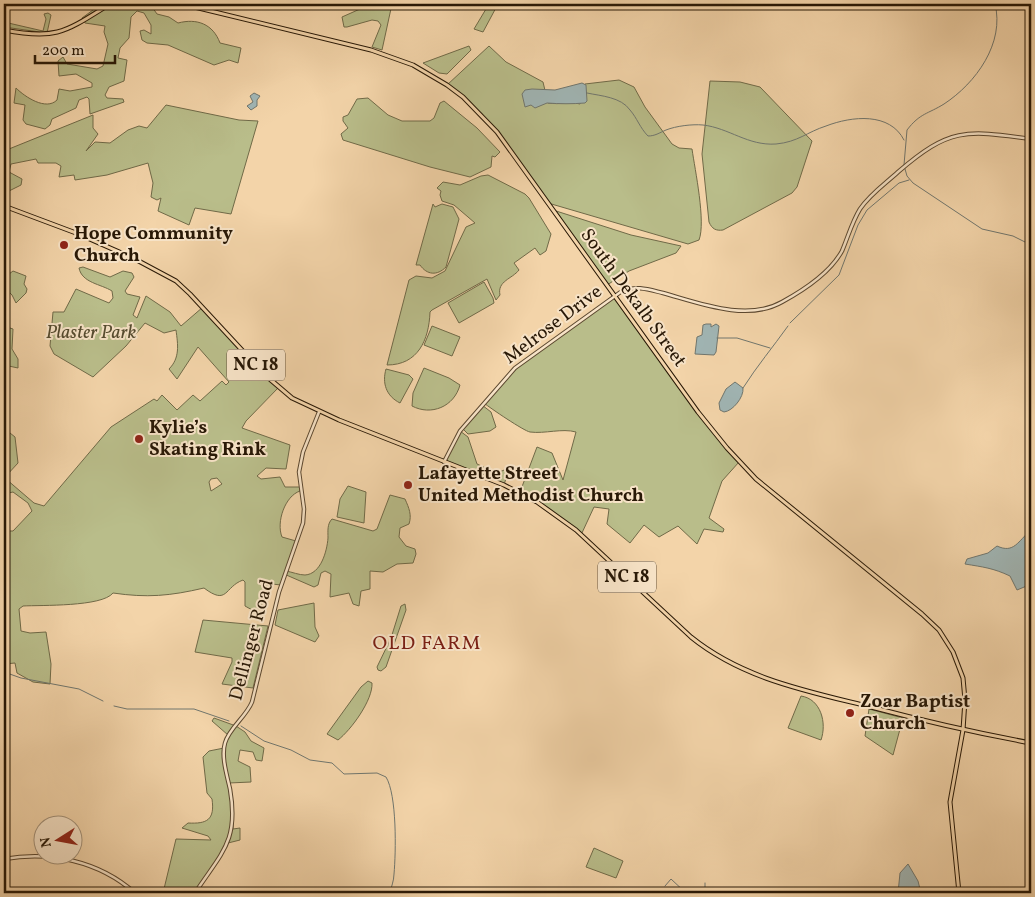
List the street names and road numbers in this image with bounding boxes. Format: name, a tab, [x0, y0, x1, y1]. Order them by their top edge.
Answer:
street label: South Dekalb Street	[574, 223, 692, 373]
street label: Melrose Drive	[498, 279, 608, 371]
road number: NC 18	[227, 350, 285, 380]
road number: NC 18	[598, 562, 656, 592]
street label: Dellinger Road	[223, 576, 281, 704]

